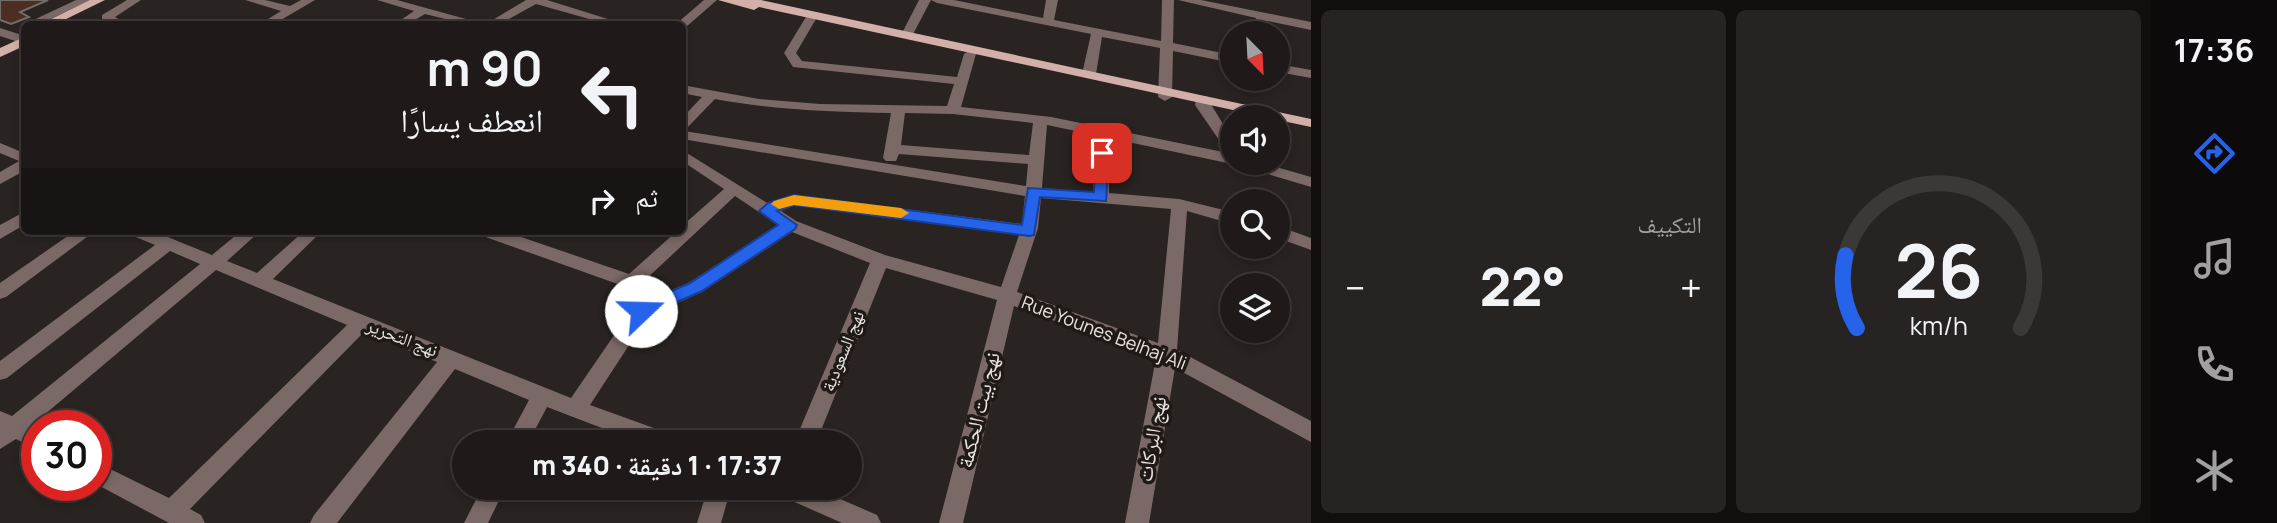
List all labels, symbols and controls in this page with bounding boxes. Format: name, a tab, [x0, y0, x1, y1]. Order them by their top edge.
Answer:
north arrow	[1220, 21, 1290, 91]
map controls	[1220, 21, 1290, 343]
text: 17:36	[2174, 28, 2254, 72]
text: 90 m	[426, 34, 543, 101]
icon: left	[567, 49, 658, 140]
text: انعطف يسارًا	[400, 98, 543, 142]
button: sound	[1220, 105, 1290, 175]
pin	[1072, 123, 1132, 183]
icon: directions	[2190, 129, 2239, 178]
icon: arrive	[1083, 134, 1121, 172]
text: ثم	[635, 179, 658, 215]
icon: right	[583, 182, 621, 220]
button: search	[1220, 189, 1290, 259]
text: التكييف	[1637, 208, 1702, 240]
text: 26	[1894, 220, 1983, 320]
icon: music	[2190, 234, 2239, 283]
text: 22°	[1480, 251, 1566, 322]
text: −	[1345, 261, 1366, 313]
text: +	[1680, 261, 1702, 313]
button: layers	[1220, 273, 1290, 343]
position arrow	[604, 274, 678, 348]
street label: Rue Younes Belhaj Ali	[1019, 290, 1190, 375]
street label: نهج السعودية	[815, 307, 870, 395]
text: km/h	[1909, 307, 1968, 342]
street label: نهج التحرير	[362, 312, 442, 363]
icon: phone	[2190, 340, 2239, 389]
street label: نهج بيت الحكمة	[950, 349, 1006, 470]
street label: نهج البركات	[1130, 394, 1172, 484]
speed limit sign: 30	[21, 410, 112, 501]
icon: climate	[2190, 446, 2239, 495]
text: 17:37 · 1 دقيقة · 340 m	[532, 447, 782, 483]

